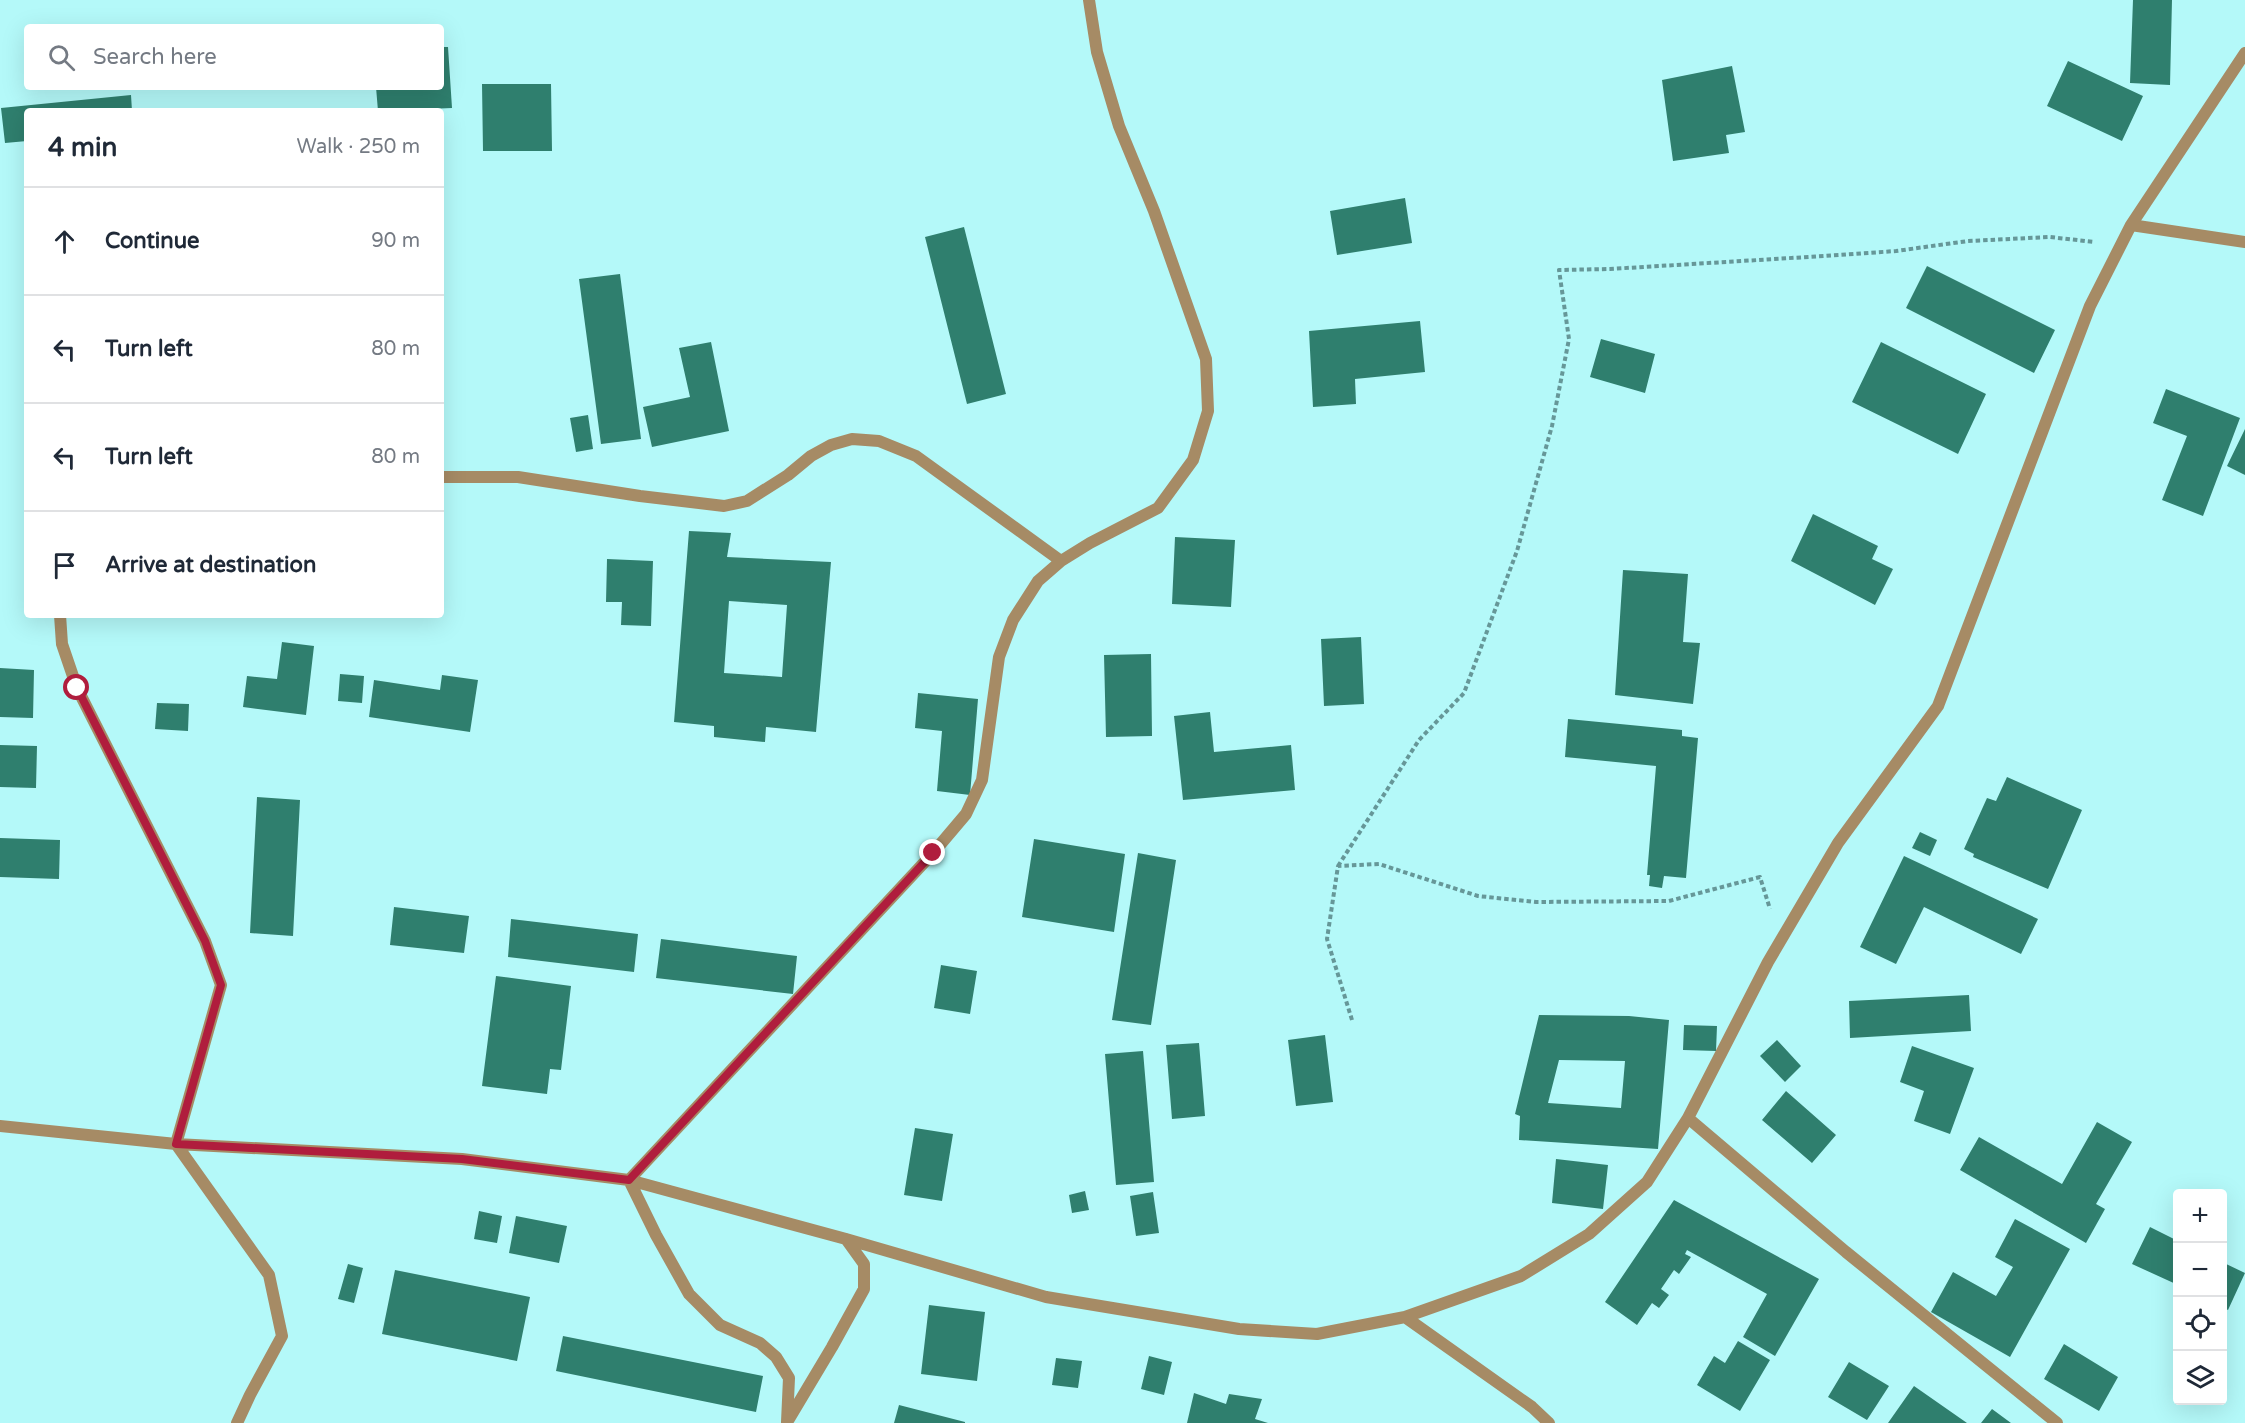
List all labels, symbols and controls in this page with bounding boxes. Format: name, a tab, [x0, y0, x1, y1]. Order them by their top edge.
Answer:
search box	[24, 24, 444, 90]
icon: search	[45, 41, 78, 74]
text: Search here	[93, 44, 217, 70]
text: 4 min	[48, 132, 117, 163]
text: Walk · 250 m	[297, 135, 420, 159]
icon: ahead	[48, 225, 81, 258]
text: Continue	[105, 228, 200, 254]
text: 90 m	[371, 229, 420, 253]
icon: left	[48, 333, 81, 366]
text: Turn left	[105, 336, 193, 362]
text: 80 m	[371, 337, 420, 361]
icon: left	[48, 441, 81, 474]
text: Turn left	[105, 444, 193, 470]
text: 80 m	[371, 445, 420, 469]
icon: arrive	[48, 549, 81, 582]
text: Arrive at destination	[105, 552, 316, 578]
route start	[63, 674, 89, 700]
route end	[919, 839, 945, 865]
map controls	[2173, 1189, 2227, 1405]
button: +	[2173, 1189, 2227, 1243]
button: −	[2173, 1243, 2227, 1297]
button: locate	[2173, 1297, 2227, 1351]
button: layers	[2173, 1351, 2227, 1405]

